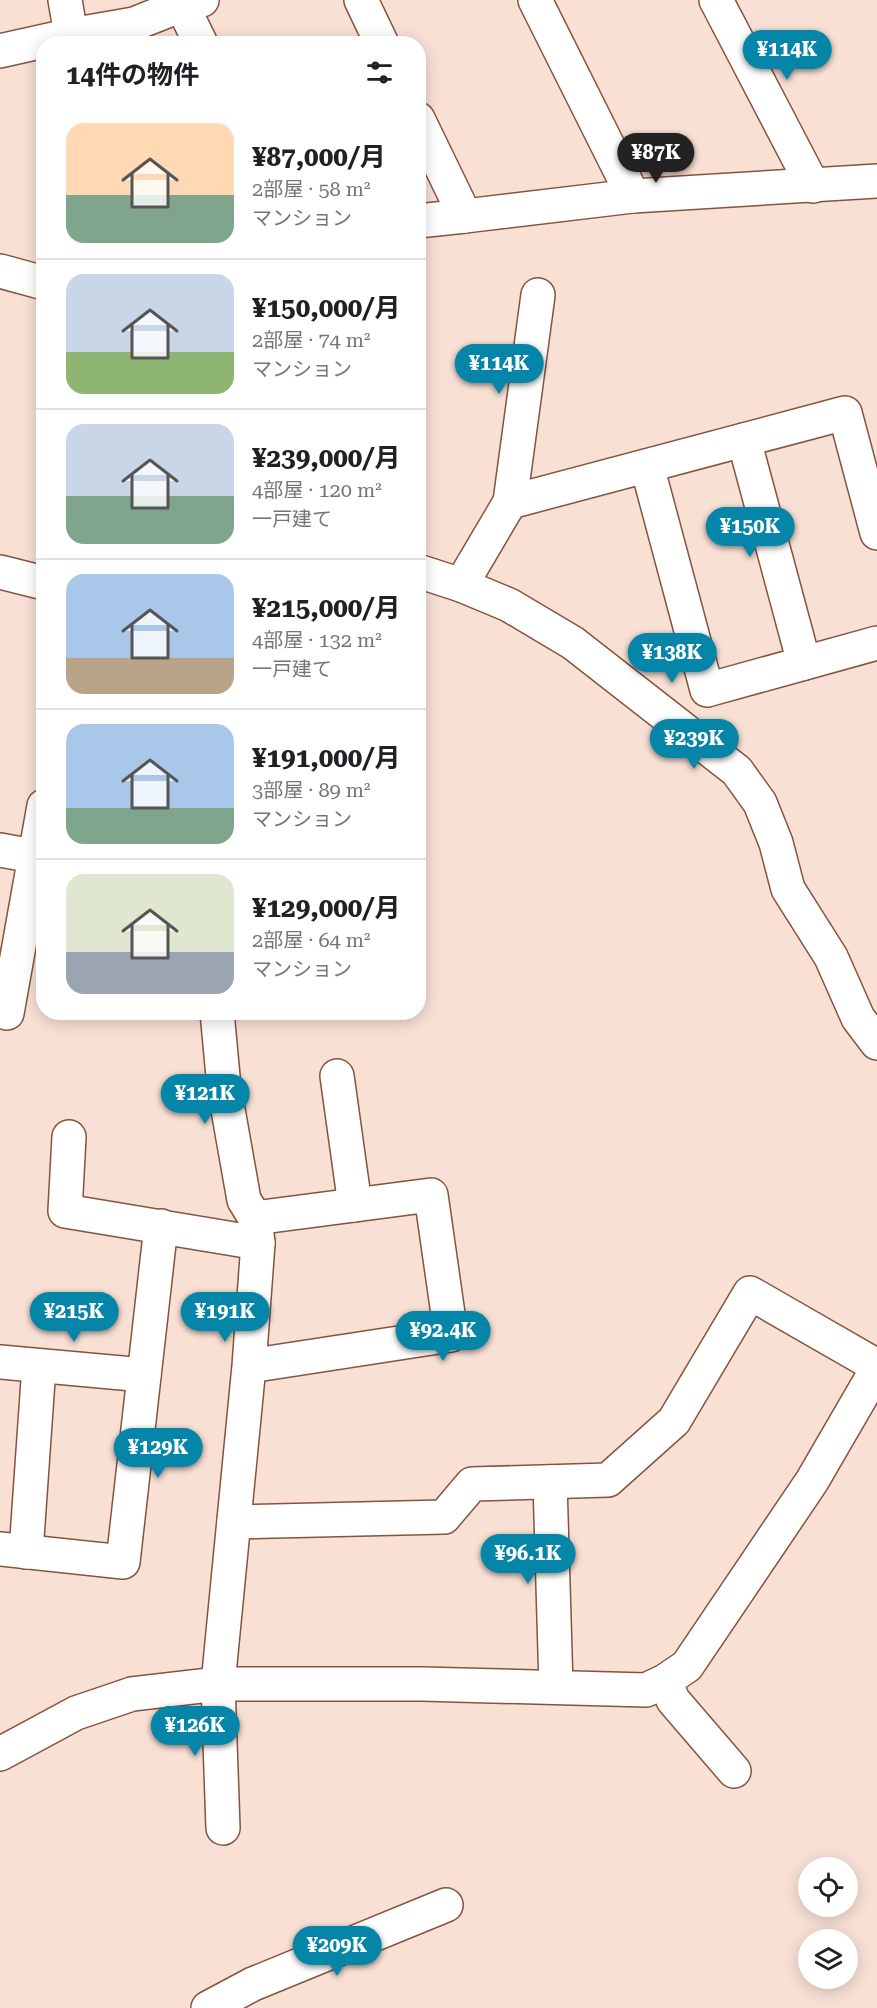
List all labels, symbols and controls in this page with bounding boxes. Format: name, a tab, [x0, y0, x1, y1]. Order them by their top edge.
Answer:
pin: ¥114K	[745, 30, 829, 81]
text: ¥114K	[757, 37, 817, 61]
icon: filters	[363, 56, 396, 89]
text: 14件の物件	[66, 60, 199, 90]
pin: ¥87K	[620, 133, 692, 184]
text: ¥87K	[631, 140, 681, 164]
text: ¥87,000/月	[252, 142, 386, 172]
icon: home	[114, 147, 186, 219]
text: 2部屋 · 58 m²	[252, 177, 371, 201]
text: マンション	[252, 206, 352, 230]
text: ¥150,000/月	[252, 293, 400, 323]
icon: home	[114, 298, 186, 370]
text: 2部屋 · 74 m²	[252, 328, 371, 352]
pin: ¥114K	[457, 344, 541, 395]
text: ¥114K	[469, 351, 529, 375]
text: マンション	[252, 357, 352, 381]
text: ¥239,000/月	[252, 443, 400, 473]
icon: home	[114, 448, 186, 520]
text: 4部屋 · 120 m²	[252, 478, 382, 502]
text: 一戸建て	[252, 507, 332, 531]
pin: ¥150K	[708, 507, 792, 558]
text: ¥150K	[720, 514, 780, 538]
text: ¥215,000/月	[252, 593, 400, 623]
icon: home	[114, 598, 186, 670]
text: 4部屋 · 132 m²	[252, 628, 382, 652]
pin: ¥138K	[630, 633, 714, 684]
text: ¥138K	[642, 640, 702, 664]
text: 一戸建て	[252, 657, 332, 681]
pin: ¥239K	[652, 719, 736, 770]
text: ¥239K	[664, 726, 724, 750]
text: ¥191,000/月	[252, 743, 400, 773]
icon: home	[114, 748, 186, 820]
text: 3部屋 · 89 m²	[252, 778, 371, 802]
text: マンション	[252, 807, 352, 831]
text: ¥129,000/月	[252, 893, 400, 923]
icon: home	[114, 898, 186, 970]
text: 2部屋 · 64 m²	[252, 928, 371, 952]
text: マンション	[252, 957, 352, 981]
pin: ¥121K	[163, 1074, 247, 1125]
text: ¥121K	[175, 1081, 235, 1105]
pin: ¥215K	[32, 1292, 116, 1343]
pin: ¥191K	[183, 1292, 267, 1343]
text: ¥215K	[44, 1299, 104, 1323]
text: ¥191K	[195, 1299, 255, 1323]
pin: ¥92.4K	[394, 1311, 492, 1362]
text: ¥92.4K	[410, 1318, 476, 1342]
pin: ¥129K	[116, 1428, 200, 1479]
text: ¥129K	[128, 1435, 188, 1459]
pin: ¥96.1K	[479, 1534, 577, 1585]
text: ¥96.1K	[495, 1541, 561, 1565]
pin: ¥126K	[153, 1706, 237, 1757]
text: ¥126K	[165, 1713, 225, 1737]
map controls	[798, 1857, 858, 1989]
button: locate	[798, 1857, 858, 1917]
pin: ¥209K	[295, 1926, 379, 1977]
button: layers	[798, 1929, 858, 1989]
text: ¥209K	[307, 1933, 367, 1957]

